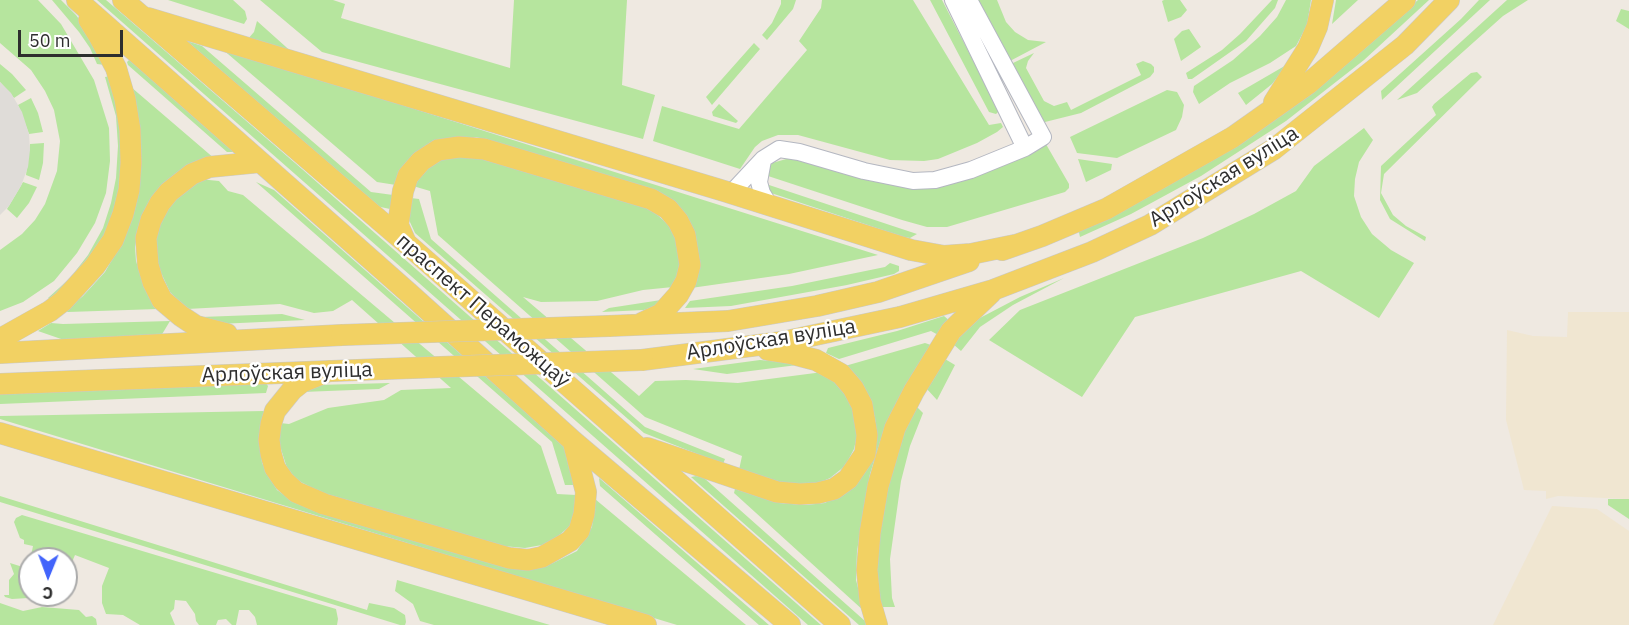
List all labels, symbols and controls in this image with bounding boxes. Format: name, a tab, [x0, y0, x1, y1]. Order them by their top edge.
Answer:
scale bar	[21, 18, 126, 56]
text: 50 m	[29, 29, 71, 52]
street label: Арлоўская вуліца	[1145, 121, 1303, 233]
street label: праспект Пераможцаў	[391, 229, 575, 393]
street label: Арлоўская вуліца	[684, 314, 858, 366]
street label: Арлоўская вуліца	[201, 357, 373, 389]
north arrow	[18, 547, 78, 607]
text: С	[42, 583, 53, 603]

